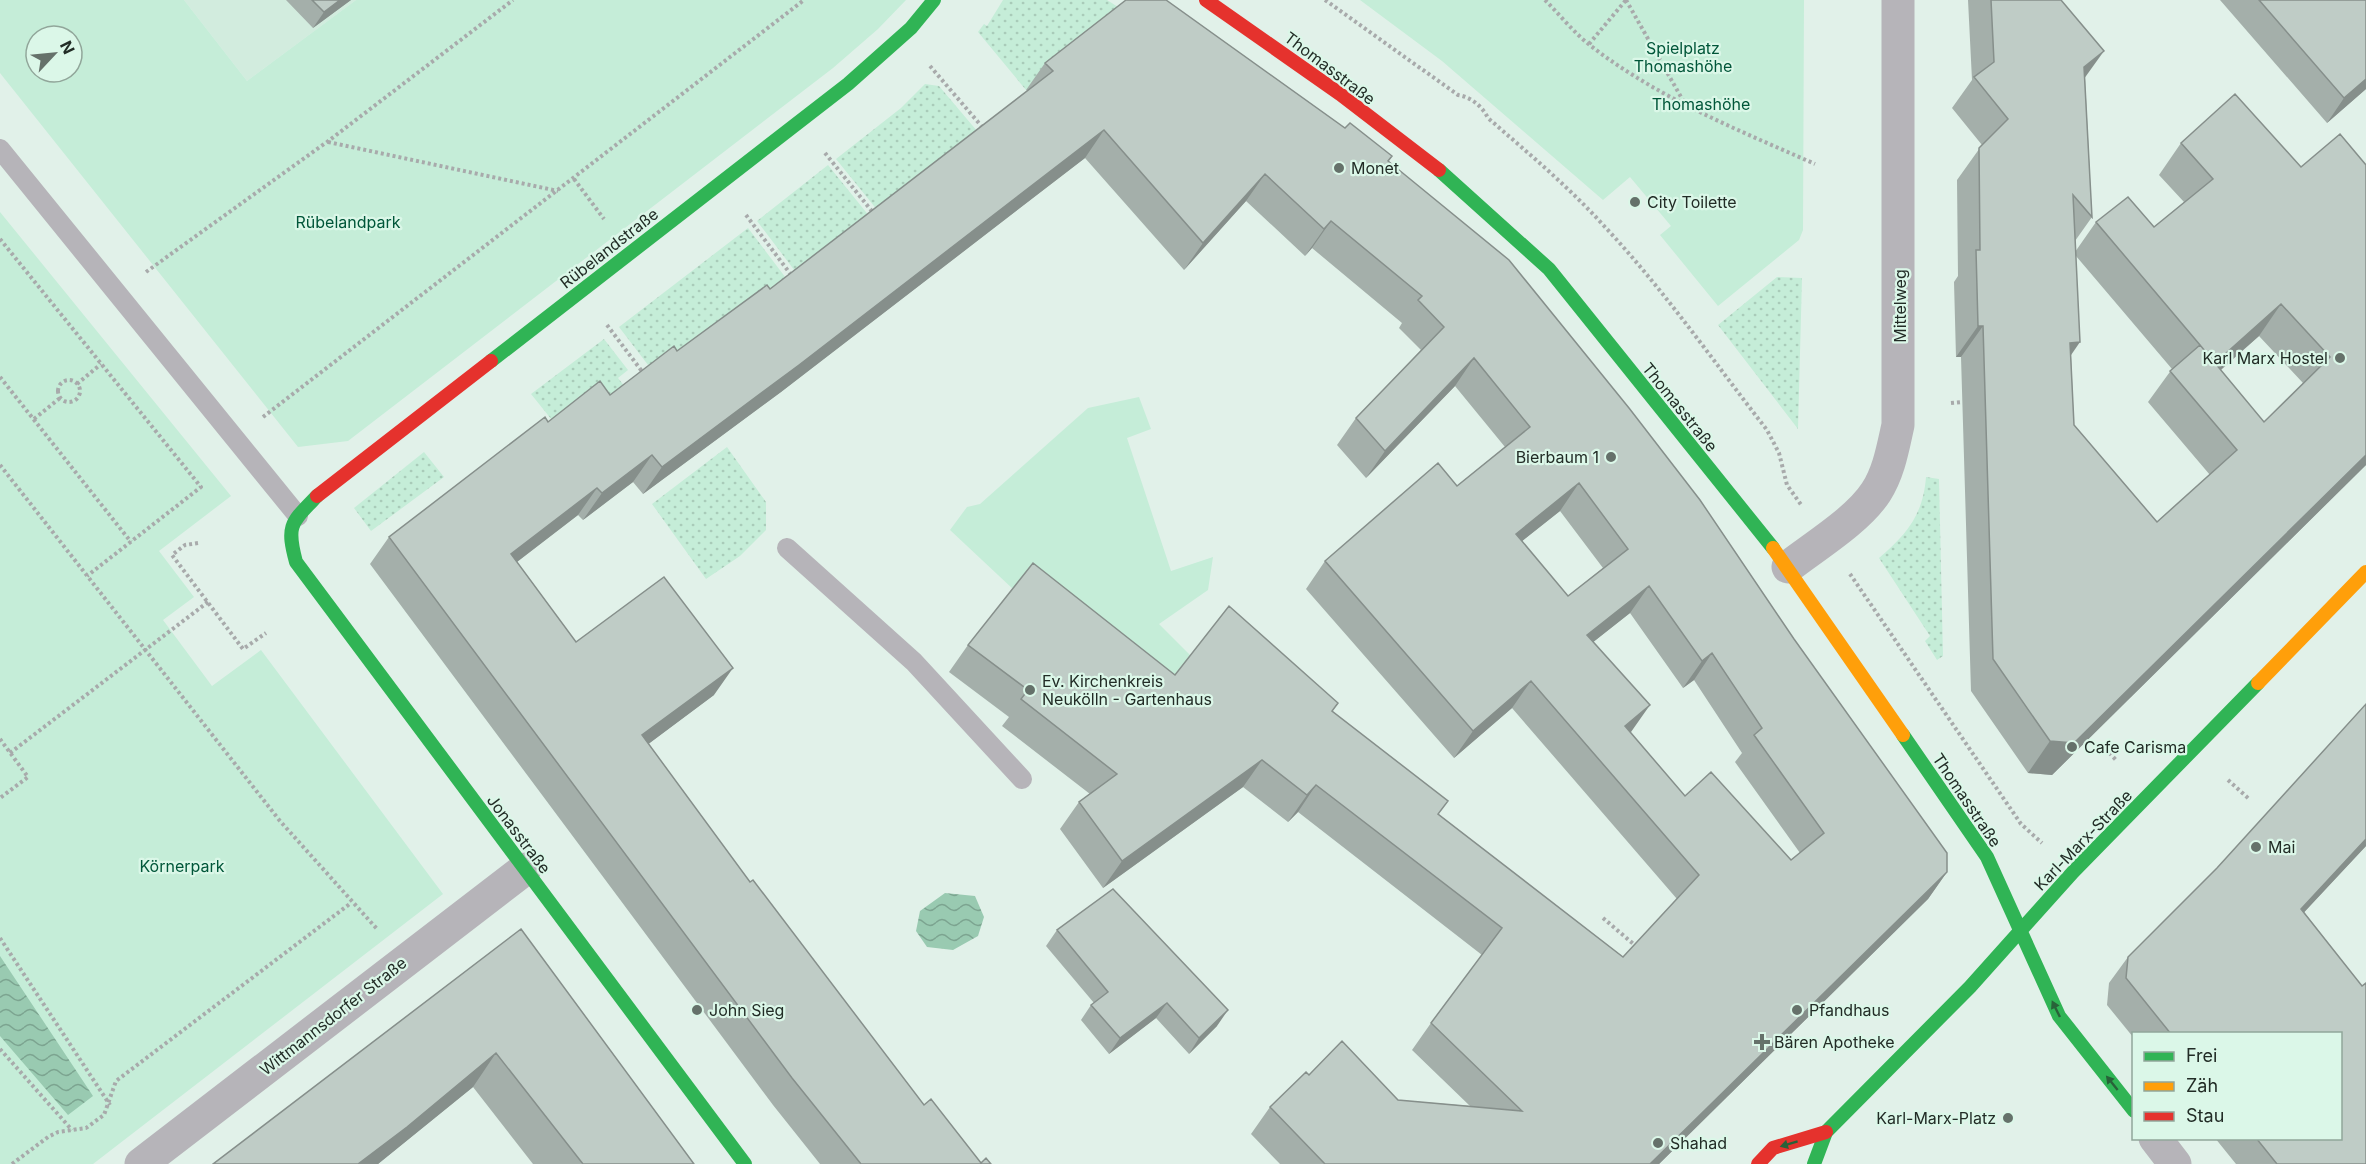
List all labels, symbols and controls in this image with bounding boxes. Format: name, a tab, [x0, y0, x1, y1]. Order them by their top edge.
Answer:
north arrow	[24, 24, 84, 84]
street label: Thomasstraße	[1281, 27, 1379, 109]
text: N	[56, 38, 79, 57]
park label: Spielplatz Thomashöhe	[1634, 38, 1732, 76]
park label: Thomashöhe	[1652, 94, 1750, 114]
place label: Monet	[1351, 158, 1399, 178]
marker: Monet	[1332, 161, 1346, 175]
place label: City Toilette	[1647, 192, 1737, 212]
marker: City Toilette	[1628, 195, 1642, 209]
street label: Rübelandstraße	[556, 204, 662, 292]
park label: Rübelandpark	[296, 212, 401, 232]
street label: Mittelweg	[1890, 269, 1910, 343]
place label: Karl Marx Hostel	[2202, 348, 2328, 368]
marker: Karl Marx Hostel	[2333, 351, 2347, 365]
street label: Thomasstraße	[1638, 358, 1722, 456]
place label: Bierbaum 1	[1516, 447, 1599, 467]
marker: Bierbaum 1	[1604, 450, 1618, 464]
place label: Ev. Kirchenkreis Neukölln - Gartenhaus	[1042, 671, 1212, 709]
marker: Ev. Kirchenkreis Neukölln - Gartenhaus	[1023, 683, 1037, 697]
place label: Cafe Carisma	[2084, 737, 2186, 757]
marker: Cafe Carisma	[2065, 740, 2079, 754]
street label: Thomasstraße	[1928, 749, 2006, 851]
street label: Karl-Marx-Straße	[2030, 785, 2136, 895]
street label: Jonasstraße	[483, 791, 555, 877]
place label: Mai	[2268, 837, 2295, 857]
marker: Mai	[2249, 840, 2263, 854]
park label: Körnerpark	[139, 856, 225, 876]
street label: Wittmannsdorfer Straße	[256, 952, 410, 1080]
place label: John Sieg	[709, 1000, 784, 1020]
place label: Pfandhaus	[1809, 1000, 1889, 1020]
one-way arrow	[2051, 1000, 2061, 1017]
marker: John Sieg	[690, 1003, 704, 1017]
marker: Pfandhaus	[1790, 1003, 1804, 1017]
place label: Bären Apotheke	[1774, 1032, 1895, 1052]
legend	[2132, 1032, 2342, 1140]
marker: Bären Apotheke	[1755, 1035, 1769, 1049]
text: Frei	[2186, 1045, 2217, 1066]
text: Zäh	[2186, 1075, 2218, 1096]
one-way arrow	[2106, 1076, 2118, 1091]
text: Stau	[2186, 1105, 2224, 1126]
place label: Karl-Marx-Platz	[1876, 1108, 1996, 1128]
marker: Karl-Marx-Platz	[2001, 1111, 2015, 1125]
place label: Shahad	[1670, 1133, 1727, 1153]
marker: Shahad	[1651, 1136, 1665, 1150]
one-way arrow	[1780, 1140, 1798, 1149]

